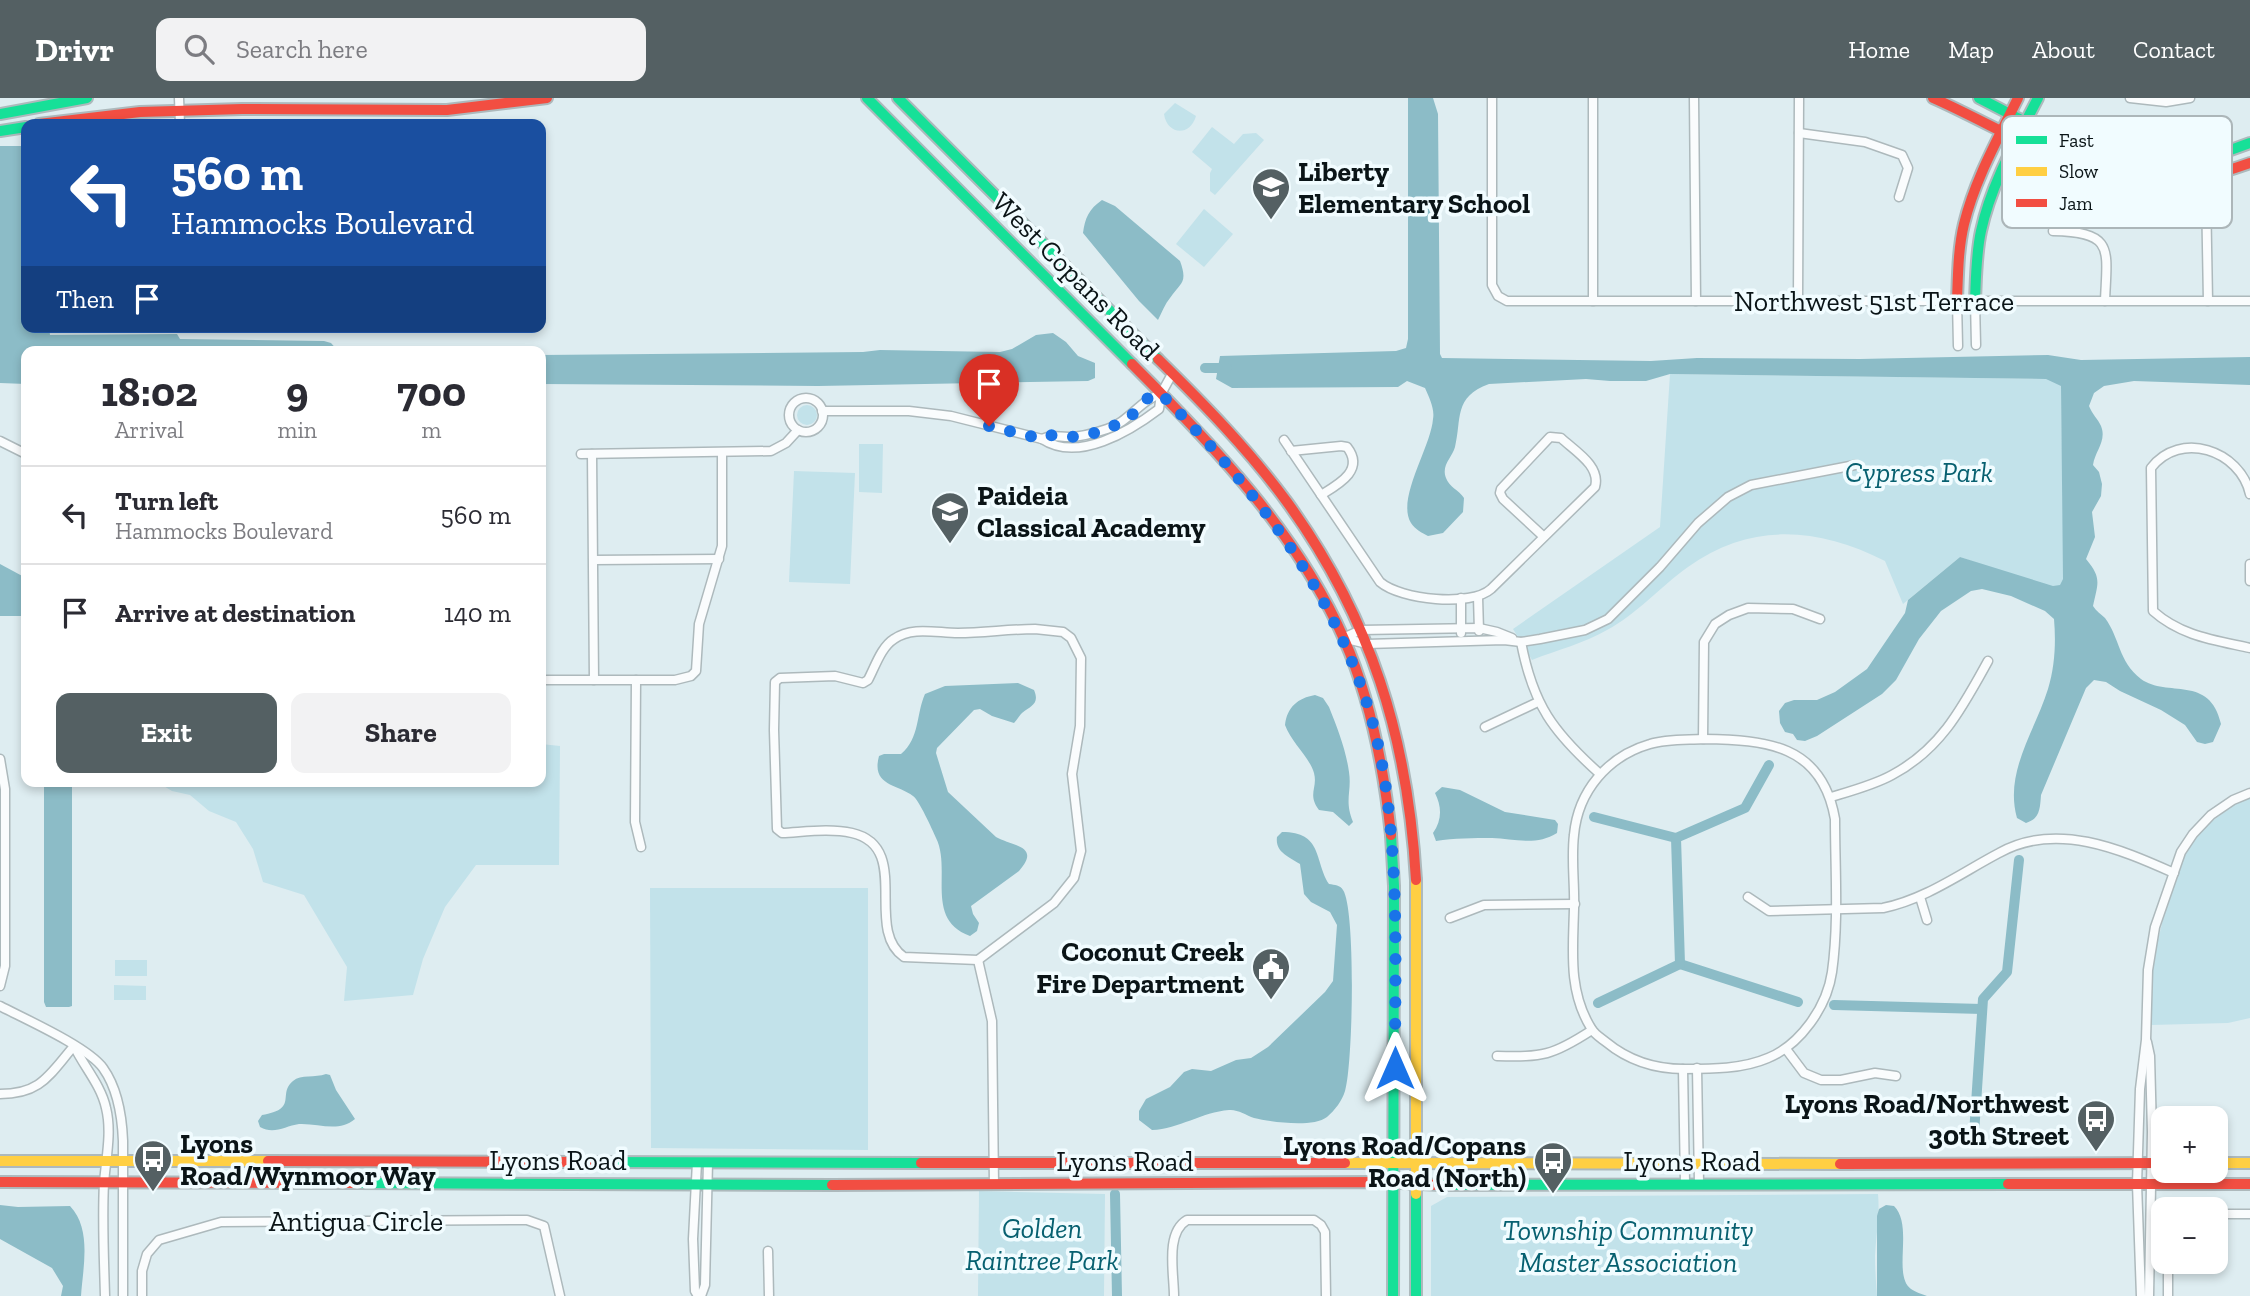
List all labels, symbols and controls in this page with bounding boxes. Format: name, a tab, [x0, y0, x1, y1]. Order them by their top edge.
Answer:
search box	[156, 18, 646, 81]
text: Drivr	[35, 30, 114, 69]
icon: search	[180, 30, 218, 68]
text: Search here	[236, 33, 368, 65]
text: Home	[1848, 35, 1910, 64]
text: Map	[1948, 35, 1994, 64]
text: About	[2032, 35, 2095, 64]
text: Contact	[2133, 35, 2215, 64]
legend	[2002, 116, 2232, 228]
text: Fast	[2059, 129, 2094, 152]
text: 560 m	[171, 144, 303, 203]
icon: left	[56, 147, 147, 238]
place label: Liberty Elementary School	[1298, 155, 1530, 220]
text: Slow	[2059, 160, 2099, 183]
school or university icon: Liberty Elementary School	[1250, 166, 1292, 221]
street label: West Copans Road	[985, 185, 1167, 367]
text: Jam	[2059, 192, 2093, 215]
text: Hammocks Boulevard	[171, 204, 474, 242]
icon: arrive	[128, 280, 166, 318]
text: Then	[56, 283, 114, 315]
street label: Northwest 51st Terrace	[1734, 285, 2014, 318]
pin	[959, 354, 1019, 426]
icon: arrive	[970, 365, 1008, 403]
text: 18:02	[101, 366, 198, 417]
text: 9	[286, 366, 309, 417]
text: 700	[397, 366, 466, 417]
text: Arrival	[115, 416, 184, 444]
text: min	[278, 416, 317, 444]
text: m	[422, 416, 441, 444]
park label: Cypress Park	[1845, 456, 1993, 489]
place label: Paideia Classical Academy	[977, 479, 1206, 544]
text: Turn left	[115, 485, 218, 517]
school or university icon: Paideia Classical Academy	[929, 490, 971, 545]
icon: left	[56, 496, 94, 534]
text: 560 m	[441, 499, 511, 531]
text: Hammocks Boulevard	[115, 517, 333, 545]
icon: arrive	[56, 594, 94, 632]
text: Arrive at destination	[115, 597, 355, 629]
text: 140 m	[444, 597, 511, 629]
button: Exit	[56, 693, 277, 773]
button: Share	[291, 693, 511, 773]
place label: Coconut Creek Fire Department	[1036, 935, 1245, 1000]
public building icon: Coconut Creek Fire Department	[1250, 946, 1292, 1001]
position arrow	[1358, 1031, 1432, 1105]
place label: Lyons Road/Northwest 30th Street	[1785, 1087, 2070, 1152]
bus stop icon: Lyons Road/Northwest 30th Street	[2075, 1098, 2117, 1153]
map controls	[2151, 1106, 2228, 1274]
button: +	[2151, 1106, 2228, 1183]
place label: Lyons Road/Wynmoor Way	[180, 1127, 436, 1192]
place label: Lyons Road/Copans Road (North)	[1283, 1129, 1526, 1194]
bus stop icon: Lyons Road/Wynmoor Way	[132, 1138, 174, 1193]
bus stop icon: Lyons Road/Copans Road (North)	[1532, 1140, 1574, 1195]
street label: Lyons Road	[489, 1144, 627, 1177]
street label: Lyons Road	[1056, 1145, 1194, 1178]
street label: Lyons Road	[1623, 1145, 1761, 1178]
button: −	[2151, 1197, 2228, 1274]
street label: Antigua Circle	[269, 1205, 443, 1238]
park label: Golden Raintree Park	[965, 1212, 1119, 1277]
park label: Township Community Master Association	[1503, 1214, 1753, 1279]

